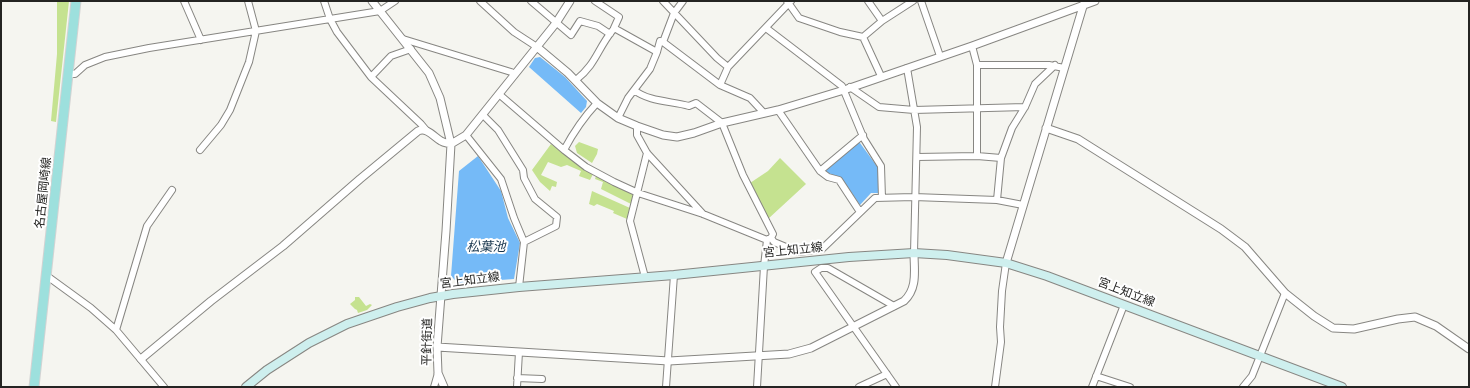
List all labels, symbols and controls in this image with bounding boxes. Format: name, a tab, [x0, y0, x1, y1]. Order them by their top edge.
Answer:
street label: 名古屋岡崎線	[33, 156, 55, 230]
water label: 松葉池	[467, 240, 505, 256]
street label: 宮上知立線	[762, 241, 824, 261]
street label: 宮上知立線	[439, 270, 501, 292]
street label: 宮上知立線	[1095, 276, 1157, 310]
street label: 平針街道	[420, 318, 436, 366]

